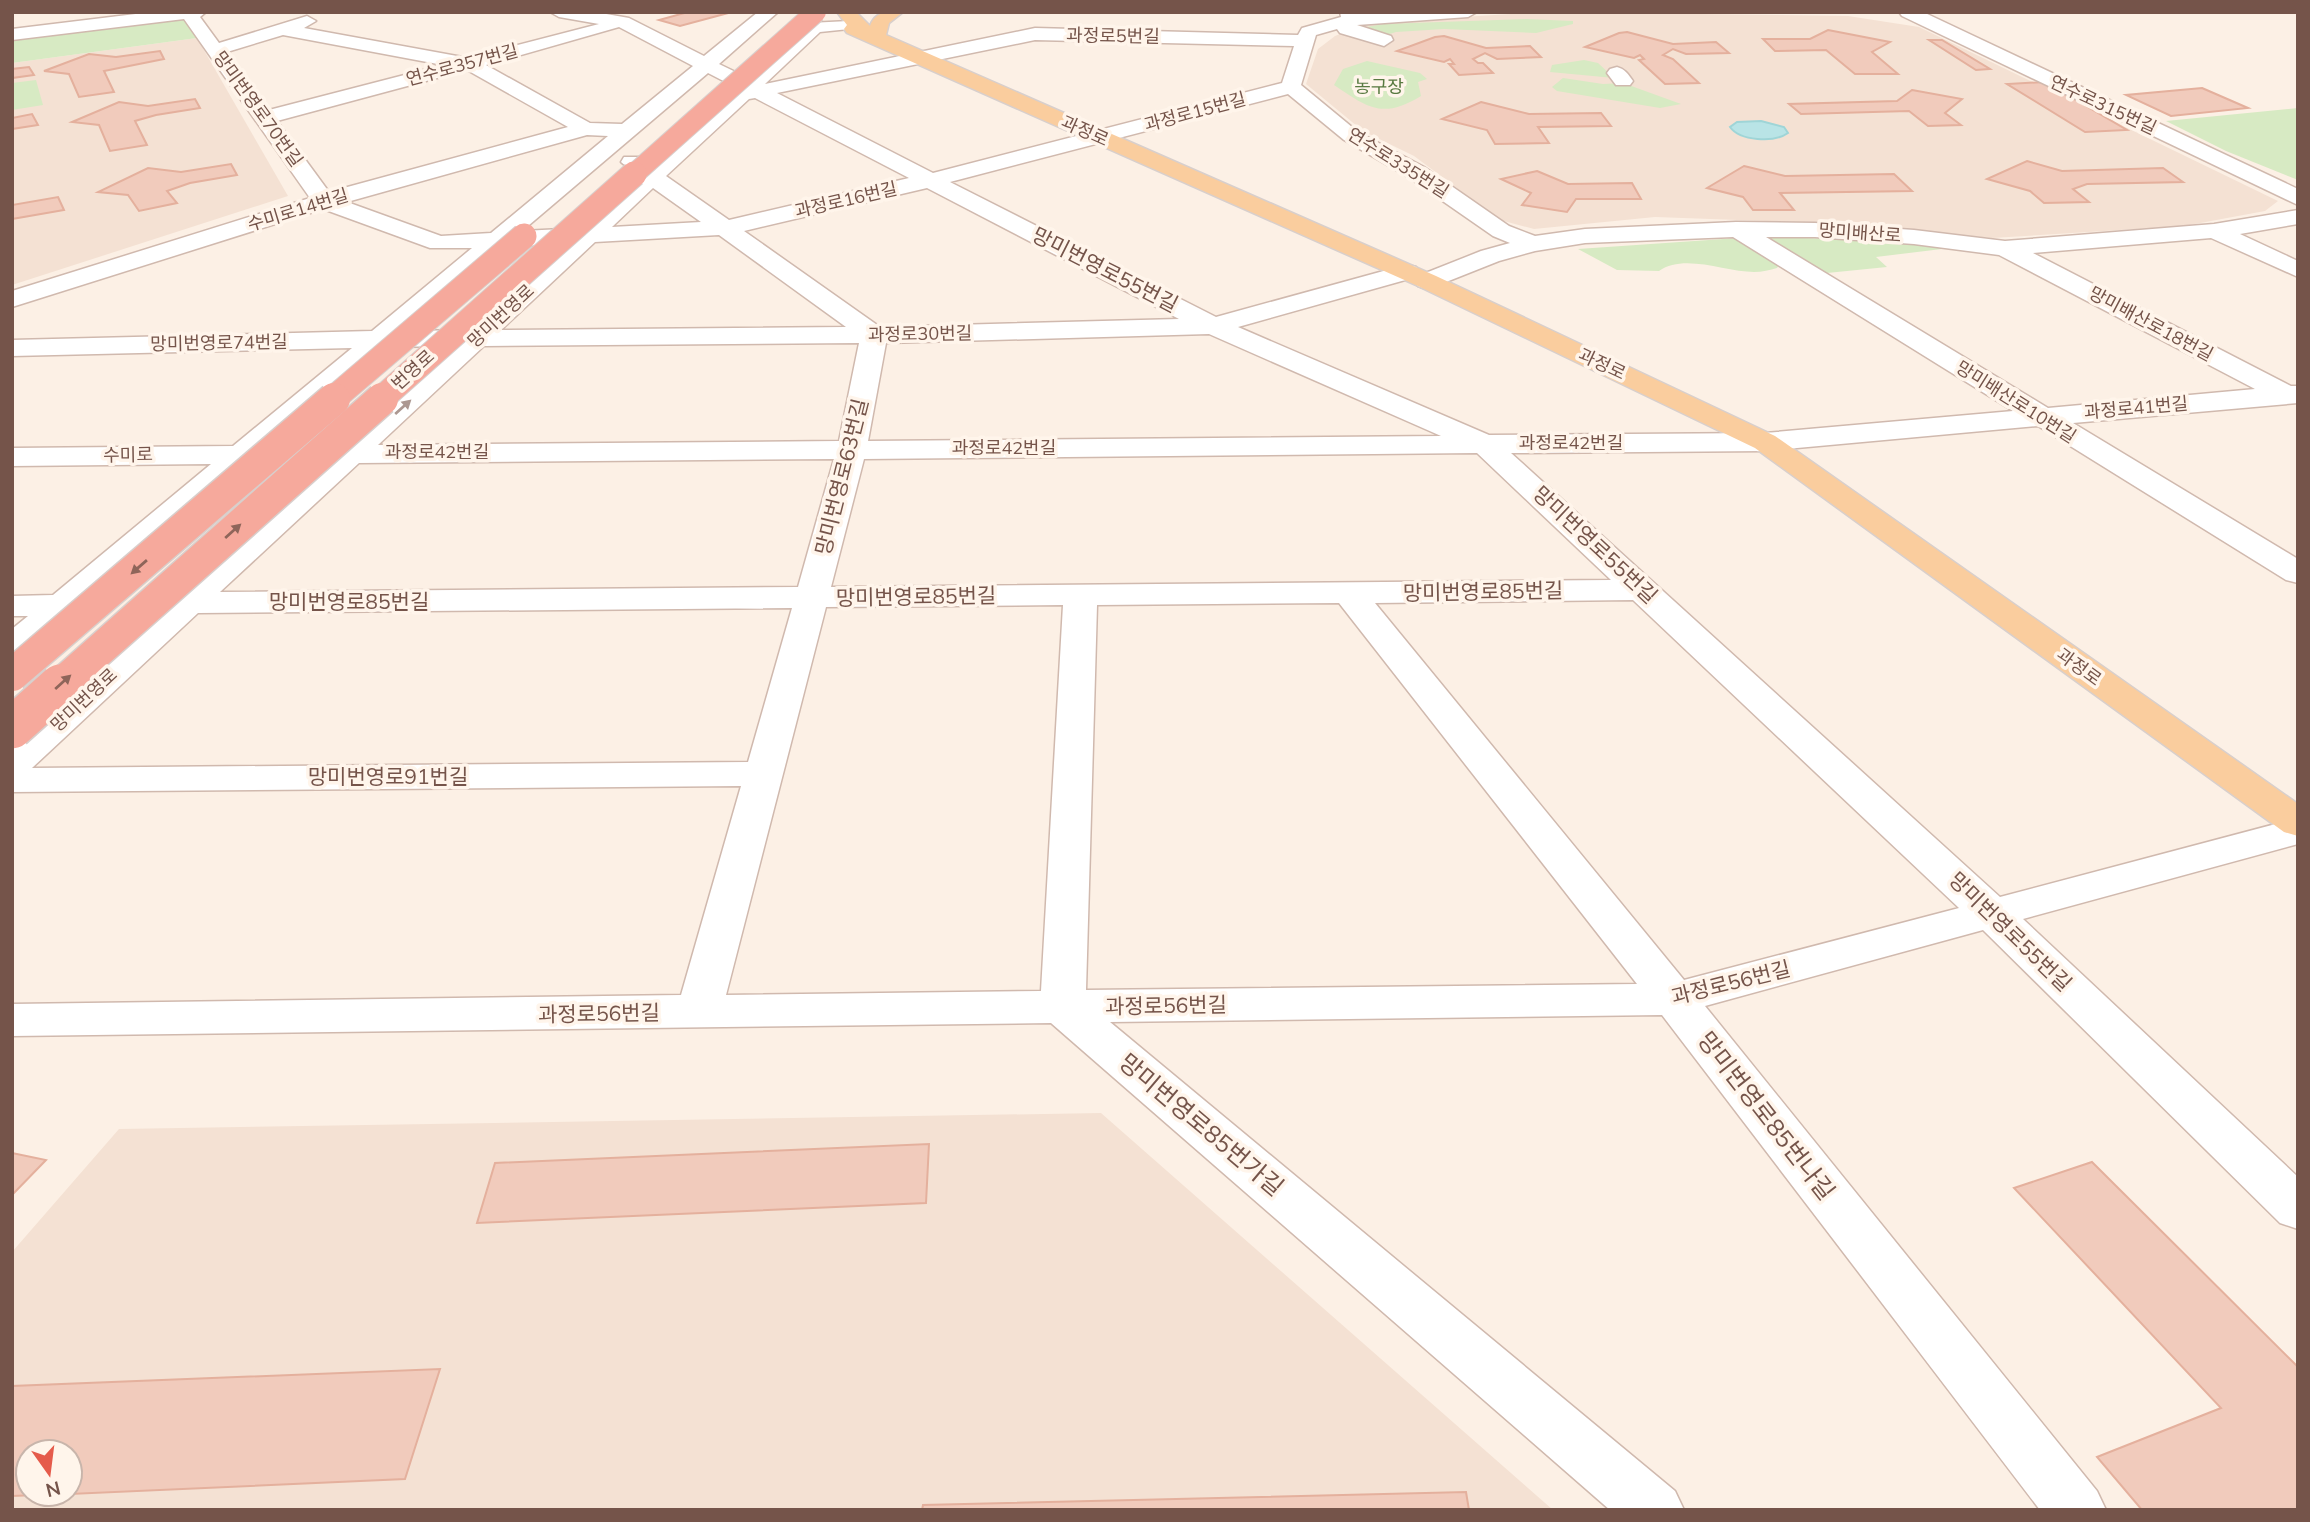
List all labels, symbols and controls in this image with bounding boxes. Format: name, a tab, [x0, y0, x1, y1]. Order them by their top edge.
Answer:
street label: 과정로5번길	[1066, 23, 1160, 48]
street label: 연수로357번길	[403, 39, 520, 91]
street label: 망미번영로70번길	[209, 46, 308, 171]
street label: 연수로315번길	[2046, 70, 2160, 139]
park label: 농구장	[1354, 75, 1404, 98]
street label: 과정로15번길	[1141, 87, 1248, 136]
street label: 과정로	[1058, 110, 1113, 151]
street label: 연수로335번길	[1343, 122, 1453, 203]
street label: 과정로16번길	[792, 177, 899, 222]
street label: 수미로14번길	[245, 183, 351, 236]
street label: 망미배산로	[1818, 218, 1902, 247]
street label: 망미번영로55번길	[1028, 221, 1183, 317]
street label: 망미번영로	[463, 279, 539, 352]
street label: 망미배산로18번길	[2085, 281, 2217, 366]
street label: 과정로30번길	[868, 321, 972, 346]
street label: 망미번영로74번길	[150, 330, 288, 355]
street label: 과정로	[1575, 343, 1630, 384]
street label: 번영로	[387, 344, 439, 395]
street label: 망미배산로10번길	[1952, 355, 2081, 448]
street label: 과정로41번길	[2083, 391, 2189, 424]
street label: 망미번영로63번길	[809, 396, 873, 558]
one-way arrow	[394, 399, 411, 415]
street label: 과정로42번길	[1519, 431, 1623, 454]
street label: 과정로42번길	[952, 436, 1056, 459]
street label: 과정로42번길	[385, 440, 489, 463]
street label: 수미로	[103, 443, 153, 466]
street label: 망미번영로55번길	[1528, 480, 1663, 608]
one-way arrow	[224, 523, 242, 539]
one-way arrow	[130, 559, 148, 575]
street label: 망미번영로85번길	[1403, 577, 1563, 605]
street label: 망미번영로85번길	[836, 582, 996, 610]
street label: 망미번영로85번길	[269, 588, 429, 614]
street label: 과정로	[2052, 643, 2106, 691]
street label: 망미번영로	[46, 663, 122, 736]
one-way arrow	[54, 674, 72, 690]
street label: 망미번영로91번길	[308, 763, 468, 789]
street label: 망미번영로55번길	[1944, 866, 2077, 996]
street label: 과정로56번길	[1669, 955, 1793, 1009]
street label: 과정로56번길	[1105, 991, 1227, 1019]
street label: 과정로56번길	[538, 999, 660, 1027]
street label: 망미번영로85번나길	[1692, 1025, 1842, 1206]
street label: 망미번영로85번가길	[1113, 1047, 1290, 1202]
north arrow	[14, 1438, 84, 1508]
text: N	[43, 1476, 63, 1503]

